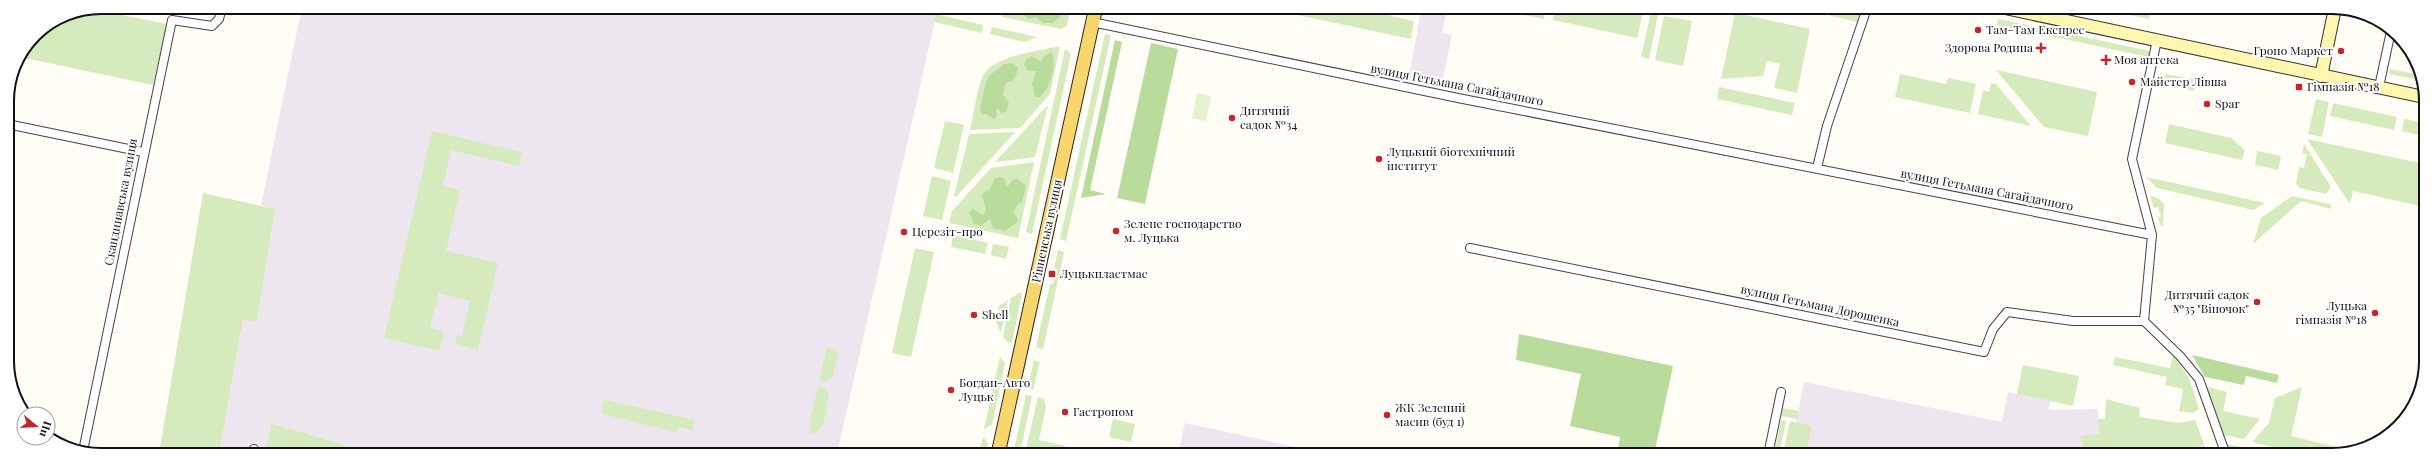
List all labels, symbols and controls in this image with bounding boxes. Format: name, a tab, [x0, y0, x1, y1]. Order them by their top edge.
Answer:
place label: Там-Там Експрес	[1986, 21, 2085, 37]
marker: Там-Там Експрес	[1973, 25, 1983, 35]
place label: Здорова Родина	[1945, 39, 2033, 55]
place label: Гроно Маркет	[2253, 42, 2333, 58]
marker: Здорова Родина	[2036, 43, 2046, 53]
marker: Гроно Маркет	[2336, 46, 2346, 56]
place label: Моя аптека	[2114, 51, 2179, 67]
marker: Моя аптека	[2101, 55, 2111, 65]
street label: вулиця Гетьмана Сагайдачного	[1369, 59, 1545, 109]
place label: Майстер Лівша	[2140, 73, 2227, 89]
marker: Майстер Лівша	[2127, 77, 2137, 87]
place label: Гімназія №18	[2307, 78, 2380, 94]
marker: Гімназія №18	[2294, 82, 2304, 92]
place label: Spar	[2215, 95, 2240, 111]
marker: Spar	[2202, 99, 2212, 109]
place label: Дитячий садок №34	[1240, 102, 1298, 132]
marker: Дитячий садок №34	[1227, 113, 1237, 123]
street label: Скандинавська вулиця	[100, 136, 140, 267]
place label: Луцький біотехнічний інститут	[1386, 143, 1516, 173]
marker: Луцький біотехнічний інститут	[1374, 154, 1384, 164]
street label: вулиця Гетьмана Сагайдачного	[1899, 164, 2075, 214]
street label: Рівненська вулиця	[1027, 177, 1065, 284]
place label: Зелене господарство м. Луцька	[1124, 215, 1242, 245]
place label: Церезіт-про	[912, 223, 983, 239]
marker: Зелене господарство м. Луцька	[1111, 226, 1121, 236]
marker: Церезіт-про	[899, 227, 909, 237]
place label: Луцькпластмас	[1059, 265, 1148, 281]
marker: Луцькпластмас	[1047, 269, 1057, 279]
street label: вулиця Гетьмана Дорошенка	[1739, 280, 1901, 330]
place label: Дитячий садок №35 "Віночок"	[2165, 286, 2249, 316]
marker: Дитячий садок №35 "Віночок"	[2252, 297, 2262, 307]
place label: Луцька гімназія №18	[2295, 297, 2367, 327]
place label: Shell	[982, 306, 1009, 322]
marker: Луцька гімназія №18	[2370, 308, 2380, 318]
marker: Shell	[969, 310, 979, 320]
place label: Богдан-Авто Луцьк	[958, 374, 1031, 404]
marker: Богдан-Авто Луцьк	[946, 385, 956, 395]
place label: ЖК Зелений масив (буд 1)	[1395, 399, 1466, 429]
place label: Гастроном	[1073, 403, 1134, 419]
north arrow	[16, 406, 56, 446]
marker: Гастроном	[1060, 407, 1070, 417]
marker: ЖК Зелений масив (буд 1)	[1382, 410, 1392, 420]
text: Пн	[36, 419, 56, 439]

